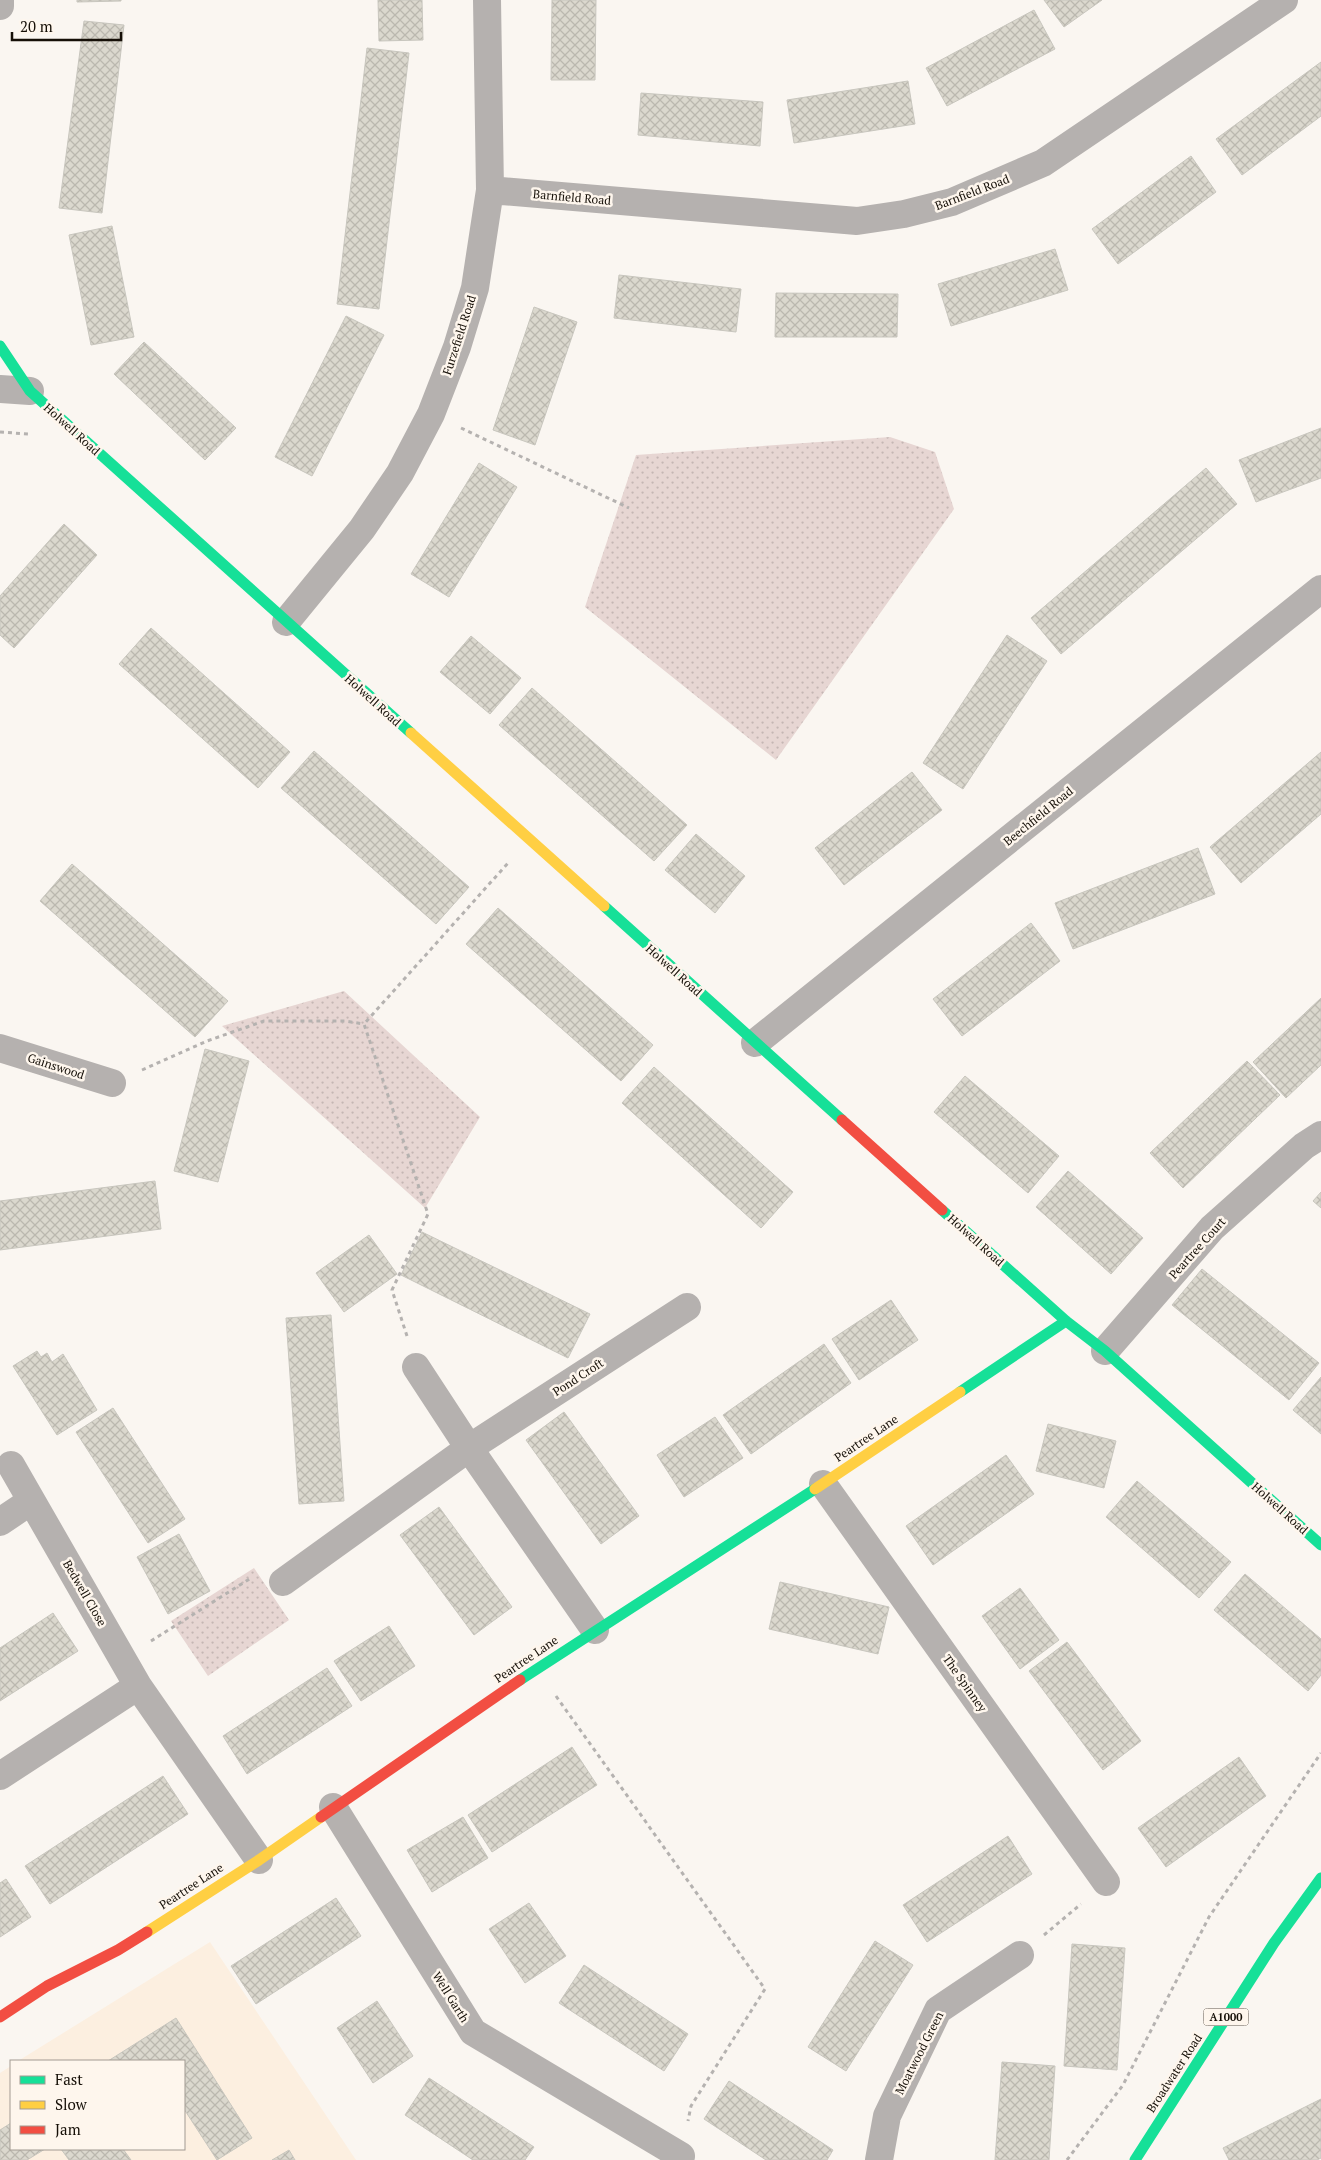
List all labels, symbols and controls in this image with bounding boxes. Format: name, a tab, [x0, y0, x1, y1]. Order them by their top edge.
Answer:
scale bar	[12, 10, 121, 42]
text: 20 m	[20, 16, 53, 36]
street label: Barnfield Road	[933, 171, 1012, 213]
street label: Barnfield Road	[532, 186, 612, 208]
street label: Furzefield Road	[439, 293, 479, 377]
street label: Holwell Road	[41, 400, 103, 458]
street label: Holwell Road	[342, 671, 404, 729]
street label: Beechfield Road	[1000, 783, 1076, 849]
street label: Holwell Road	[643, 941, 705, 999]
street label: Gainswood	[26, 1050, 87, 1082]
street label: Holwell Road	[945, 1211, 1007, 1269]
street label: Peartree Court	[1165, 1214, 1229, 1282]
street label: Pond Croft	[550, 1355, 607, 1399]
street label: Peartree Lane	[831, 1411, 901, 1465]
street label: Holwell Road	[1249, 1479, 1311, 1537]
street label: Bedwell Close	[60, 1557, 110, 1629]
street label: Peartree Lane	[491, 1632, 561, 1686]
street label: The Spinney	[940, 1651, 991, 1715]
street label: Peartree Lane	[156, 1860, 226, 1912]
street label: Well Garth	[430, 1969, 472, 2025]
road number: A1000	[1204, 2008, 1248, 2025]
street label: Moatwood Green	[892, 2009, 946, 2097]
street label: Broadwater Road	[1143, 2031, 1205, 2115]
legend	[10, 2060, 185, 2150]
text: Fast	[55, 2069, 83, 2089]
text: Slow	[55, 2094, 88, 2114]
text: Jam	[55, 2119, 81, 2139]

